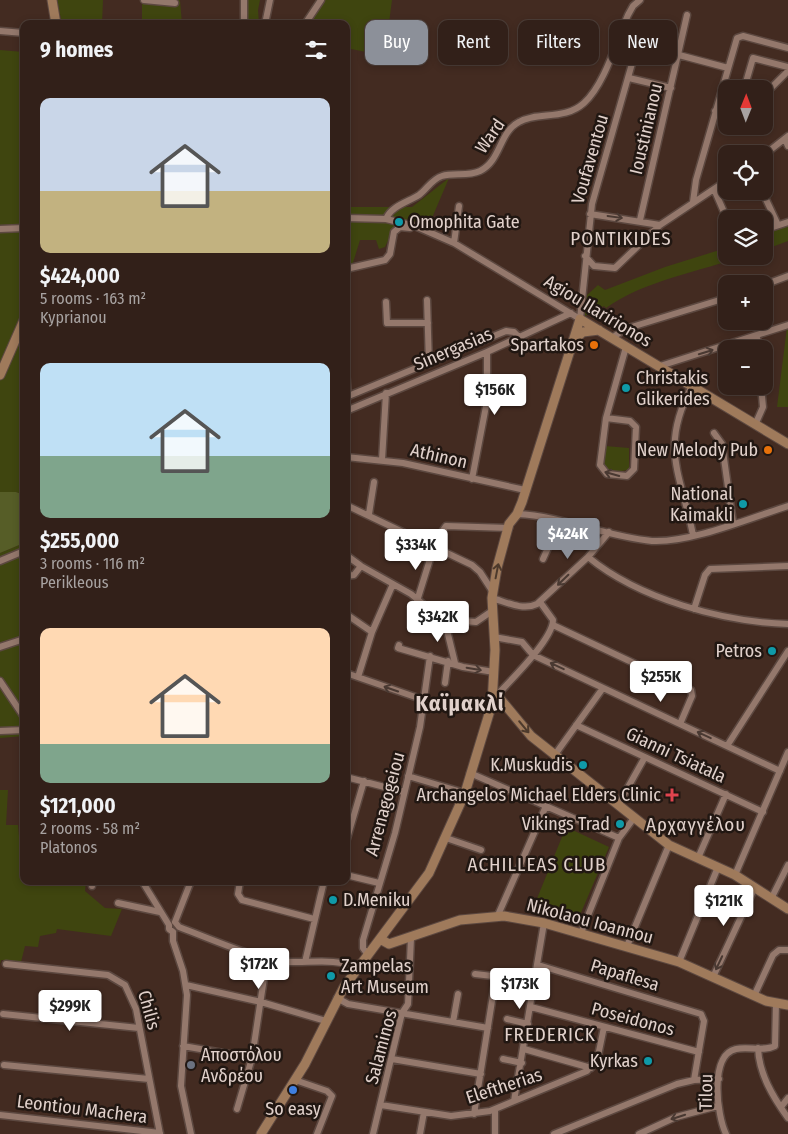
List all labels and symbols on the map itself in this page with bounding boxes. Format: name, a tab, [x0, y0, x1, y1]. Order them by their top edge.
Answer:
north arrow	[718, 80, 772, 135]
street label: Ioustinianou	[625, 81, 667, 177]
street label: Voufaventou	[567, 112, 613, 206]
street label: Ward	[470, 114, 510, 158]
place label: Omophita Gate	[409, 211, 520, 233]
one-way arrow	[607, 212, 623, 222]
marker: Omophita Gate	[393, 216, 405, 228]
district label: PONTIKIDES	[570, 227, 672, 250]
street label: Agiou Ilaririonos	[540, 270, 656, 352]
street label: Sinergasias	[410, 322, 496, 375]
place label: Spartakos	[511, 334, 584, 356]
marker: Spartakos	[588, 339, 600, 351]
one-way arrow	[698, 347, 714, 356]
place label: Christakis Glikerides	[636, 367, 710, 410]
pin: $156K	[460, 374, 530, 416]
marker: Christakis Glikerides	[620, 382, 632, 394]
street label: Athinon	[408, 439, 470, 473]
place label: New Melody Pub	[636, 439, 758, 461]
marker: New Melody Pub	[762, 444, 774, 456]
one-way arrow	[604, 469, 620, 479]
place label: National Kaimakli	[670, 483, 733, 526]
marker: National Kaimakli	[737, 498, 749, 510]
pin: $424K	[533, 518, 603, 560]
pin: $334K	[381, 528, 451, 571]
one-way arrow	[492, 563, 502, 579]
one-way arrow	[557, 574, 570, 586]
pin: $342K	[403, 600, 473, 643]
place label: Petros	[715, 640, 762, 662]
marker: Petros	[766, 645, 778, 657]
pin: $255K	[626, 660, 696, 703]
one-way arrow	[550, 661, 565, 670]
one-way arrow	[466, 664, 482, 674]
one-way arrow	[383, 683, 399, 693]
district label: Καϊμακλί	[415, 690, 505, 717]
one-way arrow	[518, 720, 529, 733]
street label: Gianni Tsiatala	[623, 722, 730, 788]
one-way arrow	[697, 730, 712, 739]
street label: Arrenagogeiou	[361, 750, 409, 858]
place label: K.Muskudis	[490, 754, 573, 776]
marker: K.Muskudis	[577, 759, 589, 771]
place label: Archangelos Michael Elders Clinic	[416, 784, 661, 806]
marker: Archangelos Michael Elders Clinic	[665, 788, 679, 802]
place label: Vikings Trad	[522, 813, 610, 835]
district label: Αρχαγγέλου	[646, 813, 746, 836]
marker: Vikings Trad	[614, 818, 626, 830]
district label: ACHILLEAS CLUB	[468, 853, 606, 876]
pin: $121K	[689, 884, 759, 927]
place label: D.Meniku	[343, 889, 410, 911]
street label: Nikolaou Ioannou	[524, 893, 656, 949]
marker: D.Meniku	[327, 894, 339, 906]
pin: $172K	[224, 948, 294, 990]
street label: Papaflesa	[588, 954, 662, 996]
place label: Zampelas Art Museum	[341, 955, 429, 998]
one-way arrow	[714, 955, 724, 970]
pin: $173K	[485, 968, 555, 1010]
marker: Zampelas Art Museum	[325, 970, 337, 982]
street label: Chilis	[133, 988, 165, 1033]
pin: $299K	[35, 990, 105, 1032]
street label: Poseidonos	[589, 997, 677, 1041]
street label: Salaminos	[361, 1007, 402, 1087]
district label: FREDERICK	[504, 1023, 596, 1046]
place label: Αποστόλου Ανδρέου	[201, 1044, 282, 1087]
place label: Kyrkas	[590, 1050, 638, 1072]
marker: Kyrkas	[642, 1055, 654, 1067]
marker: Αποστόλου Ανδρέου	[185, 1059, 197, 1071]
street label: Eleftherias	[463, 1063, 545, 1109]
street label: Tilou	[695, 1074, 717, 1110]
marker: So easy	[287, 1084, 299, 1096]
street label: Leontiou Machera	[16, 1090, 149, 1128]
place label: So easy	[265, 1098, 321, 1120]
one-way arrow	[670, 1113, 686, 1122]

